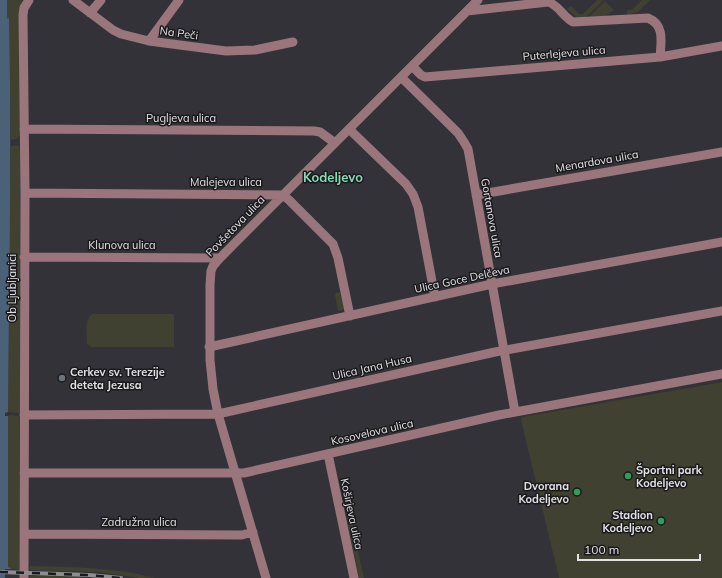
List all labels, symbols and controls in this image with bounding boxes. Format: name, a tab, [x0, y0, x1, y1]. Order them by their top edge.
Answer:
street label: Na Peči	[159, 23, 199, 43]
street label: Puterlejeva ulica	[522, 42, 606, 64]
street label: Pugljeva ulica	[146, 111, 216, 125]
street label: Menardova ulica	[554, 147, 640, 175]
district label: Kodeljevo	[303, 169, 363, 185]
street label: Malejeva ulica	[190, 175, 262, 189]
street label: Gortanova ulica	[478, 177, 506, 259]
street label: Povšetova ulica	[203, 193, 267, 259]
street label: Klunova ulica	[88, 238, 156, 252]
street label: Ob Ljubljanici	[5, 254, 19, 322]
street label: Ulica Goce Delčeva	[413, 262, 511, 296]
street label: Ulica Jana Husa	[331, 351, 413, 383]
place label: Cerkev sv. Terezije deteta Jezusa	[70, 365, 165, 392]
marker: Cerkev sv. Terezije deteta Jezusa	[57, 373, 67, 383]
street label: Kosovelova ulica	[329, 416, 415, 448]
place label: Športni park Kodeljevo	[636, 463, 703, 490]
marker: Športni park Kodeljevo	[623, 471, 633, 481]
street label: Koširjeva ulica	[338, 477, 366, 551]
place label: Dvorana Kodeljevo	[518, 479, 569, 506]
marker: Dvorana Kodeljevo	[572, 487, 582, 497]
place label: Stadion Kodeljevo	[602, 508, 653, 535]
street label: Zadružna ulica	[101, 515, 177, 529]
marker: Stadion Kodeljevo	[656, 516, 666, 526]
scale bar	[578, 536, 700, 562]
text: 100 m	[584, 542, 619, 557]

